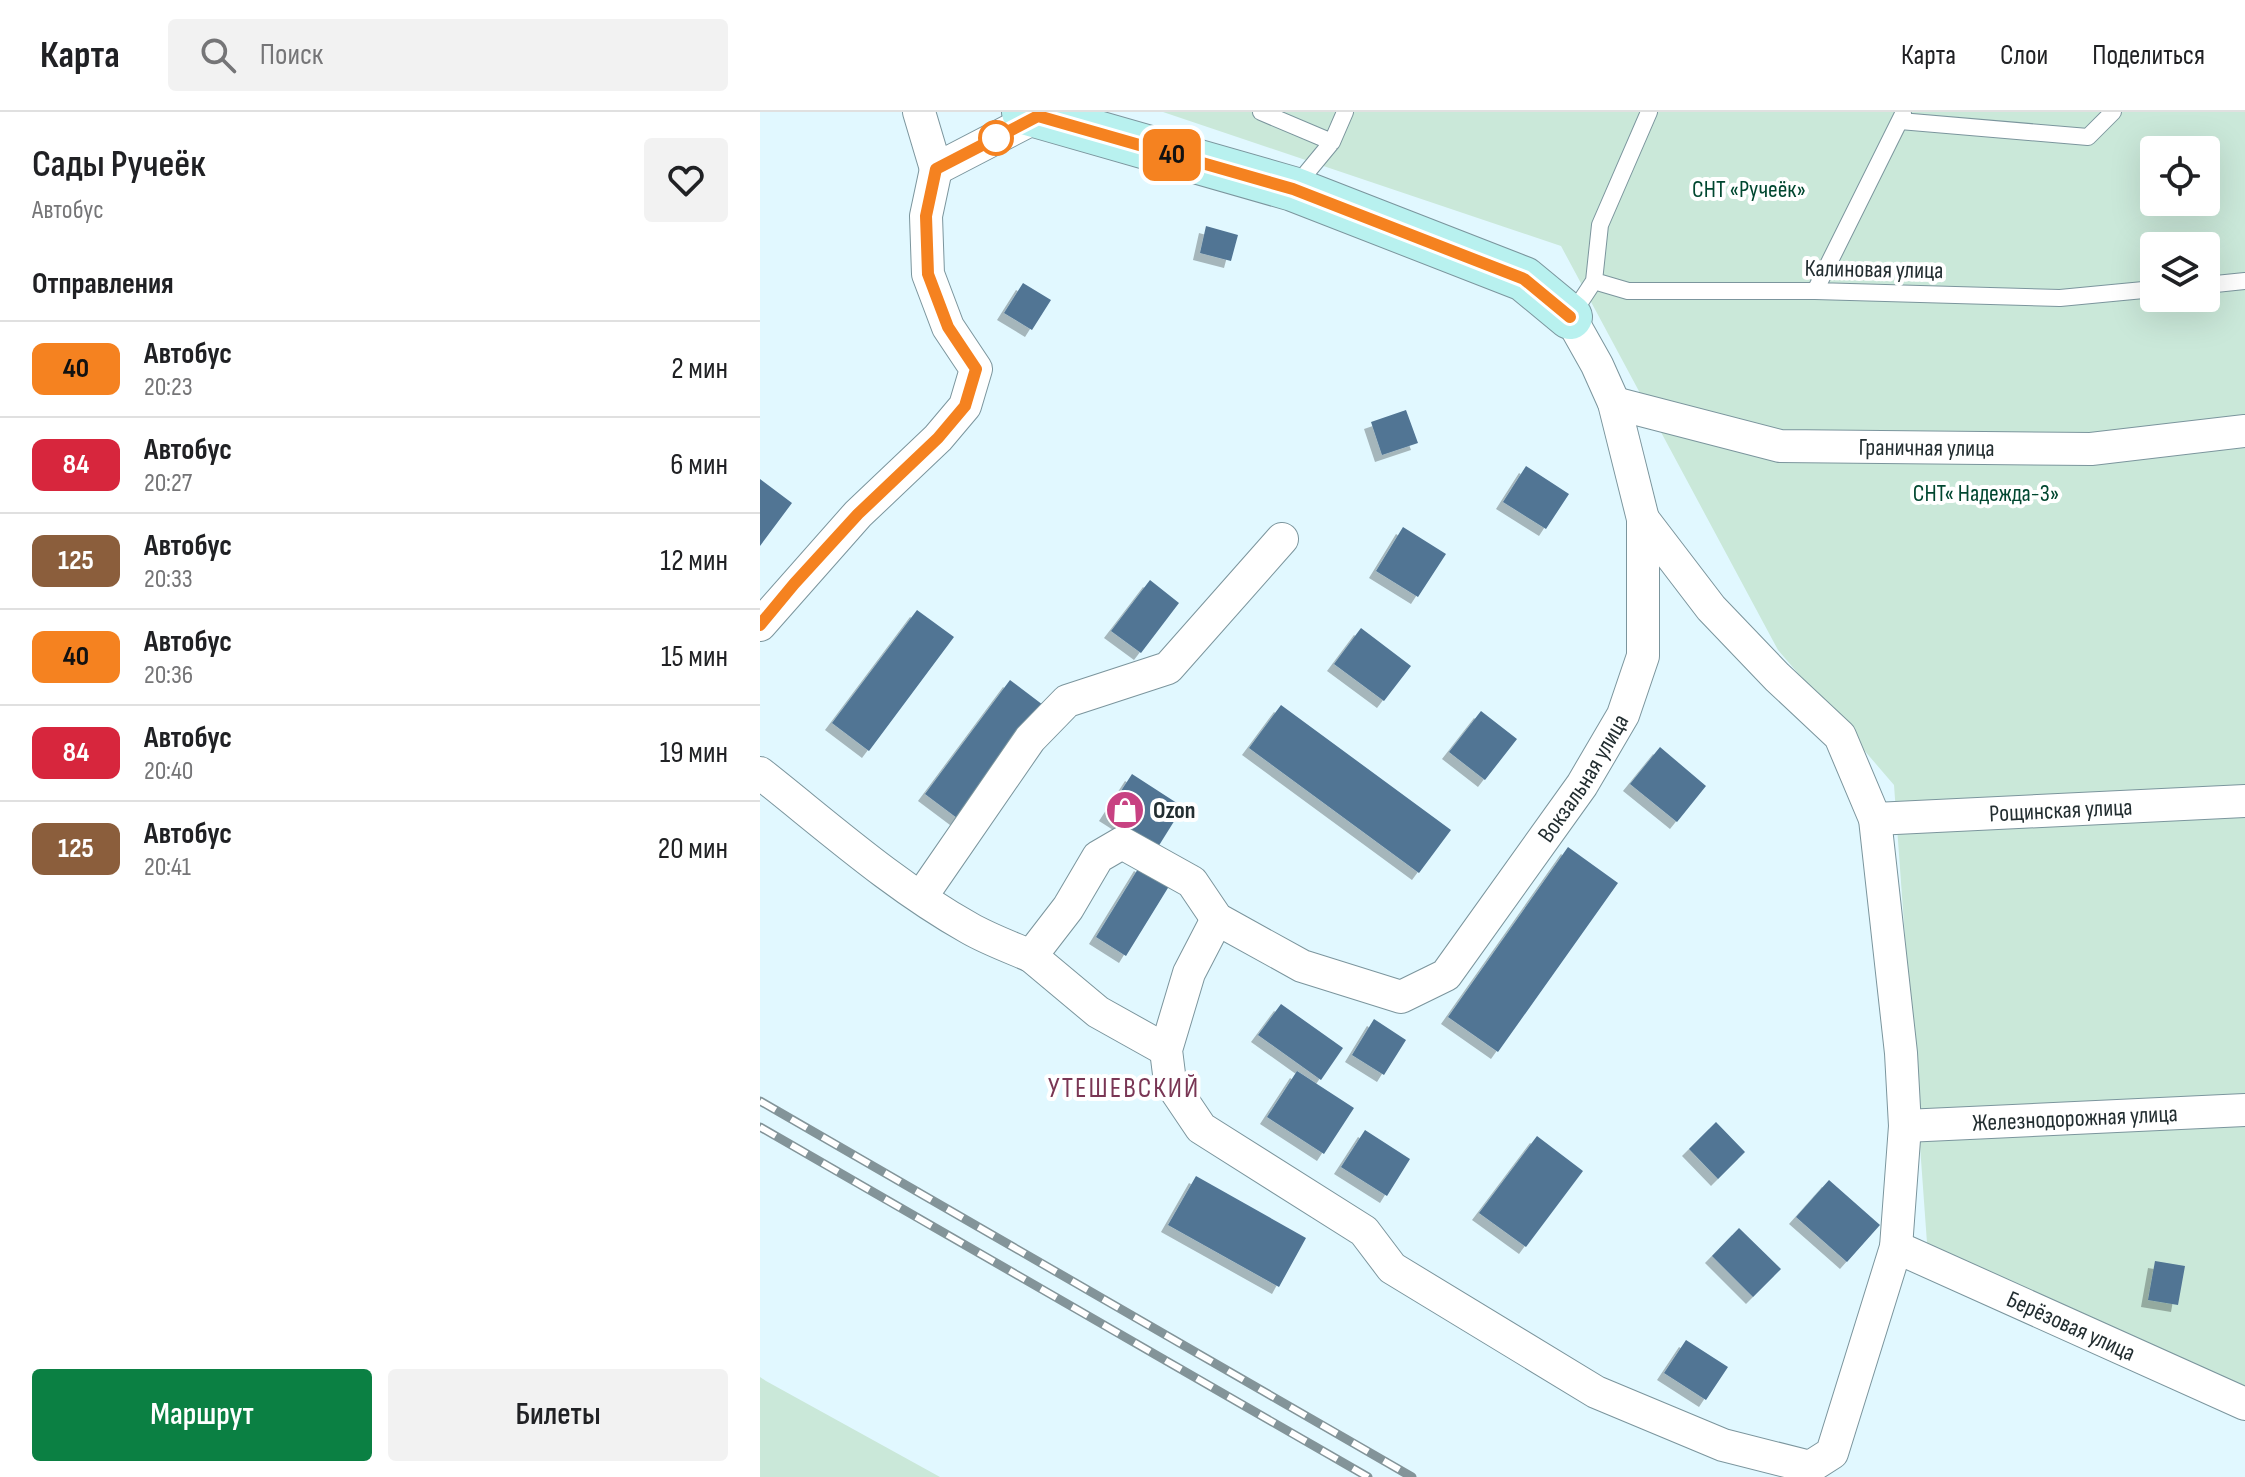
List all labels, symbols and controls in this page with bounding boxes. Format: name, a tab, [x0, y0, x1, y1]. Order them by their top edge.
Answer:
search box	[168, 19, 728, 91]
text: Карта	[40, 33, 120, 78]
icon: search	[196, 33, 240, 77]
text: Поиск	[260, 37, 323, 73]
text: Карта	[1901, 39, 1956, 72]
text: Слои	[2000, 39, 2048, 72]
text: Поделиться	[2092, 39, 2205, 72]
unlabelled marker	[979, 121, 1013, 155]
line badge: 40	[1136, 129, 1208, 181]
map controls	[2140, 136, 2220, 312]
button: locate	[2140, 136, 2220, 216]
button: heart	[644, 138, 728, 222]
text: 40	[1159, 138, 1185, 171]
text: Сады Ручеёк	[32, 142, 206, 187]
park label: СНТ «Ручеёк»	[1692, 175, 1806, 204]
text: Автобус	[32, 195, 104, 226]
button: layers	[2140, 232, 2220, 312]
street label: Калиновая улица	[1804, 254, 1944, 285]
text: Отправления	[32, 266, 174, 302]
text: Автобус	[144, 336, 232, 372]
text: 2 мин	[671, 351, 728, 387]
text: 40	[63, 352, 89, 385]
text: 20:23	[144, 372, 193, 403]
text: Автобус	[144, 432, 232, 468]
street label: Граничная улица	[1858, 433, 1995, 463]
text: 6 мин	[670, 447, 728, 483]
text: 84	[63, 448, 89, 481]
text: 20:27	[144, 468, 192, 499]
park label: СНТ« Надежда-3»	[1913, 479, 2059, 508]
text: Автобус	[144, 528, 232, 564]
text: 12 мин	[660, 543, 728, 579]
text: 125	[58, 544, 94, 577]
text: 20:33	[144, 564, 193, 595]
text: Автобус	[144, 624, 232, 660]
text: 15 мин	[661, 639, 728, 675]
text: 40	[63, 640, 89, 673]
text: 20:36	[144, 660, 193, 691]
street label: Вокзальная улица	[1532, 709, 1635, 848]
text: Автобус	[144, 720, 232, 756]
text: 19 мин	[660, 735, 728, 771]
text: 84	[63, 736, 89, 769]
text: 20:40	[144, 756, 193, 787]
shop icon: Ozon	[1104, 789, 1146, 831]
street label: Рощинская улица	[1988, 792, 2133, 828]
place label: Ozon	[1153, 796, 1196, 825]
text: Автобус	[144, 816, 232, 852]
text: 20 мин	[658, 831, 728, 867]
text: 125	[58, 832, 94, 865]
text: 20:41	[144, 852, 191, 883]
district label: УТЕШЕВСКИЙ	[1048, 1072, 1200, 1105]
street label: Железнодорожная улица	[1971, 1099, 2178, 1138]
street label: Берёзовая улица	[2002, 1285, 2140, 1368]
button: Маршрут	[32, 1369, 372, 1461]
button: Билеты	[388, 1369, 728, 1461]

